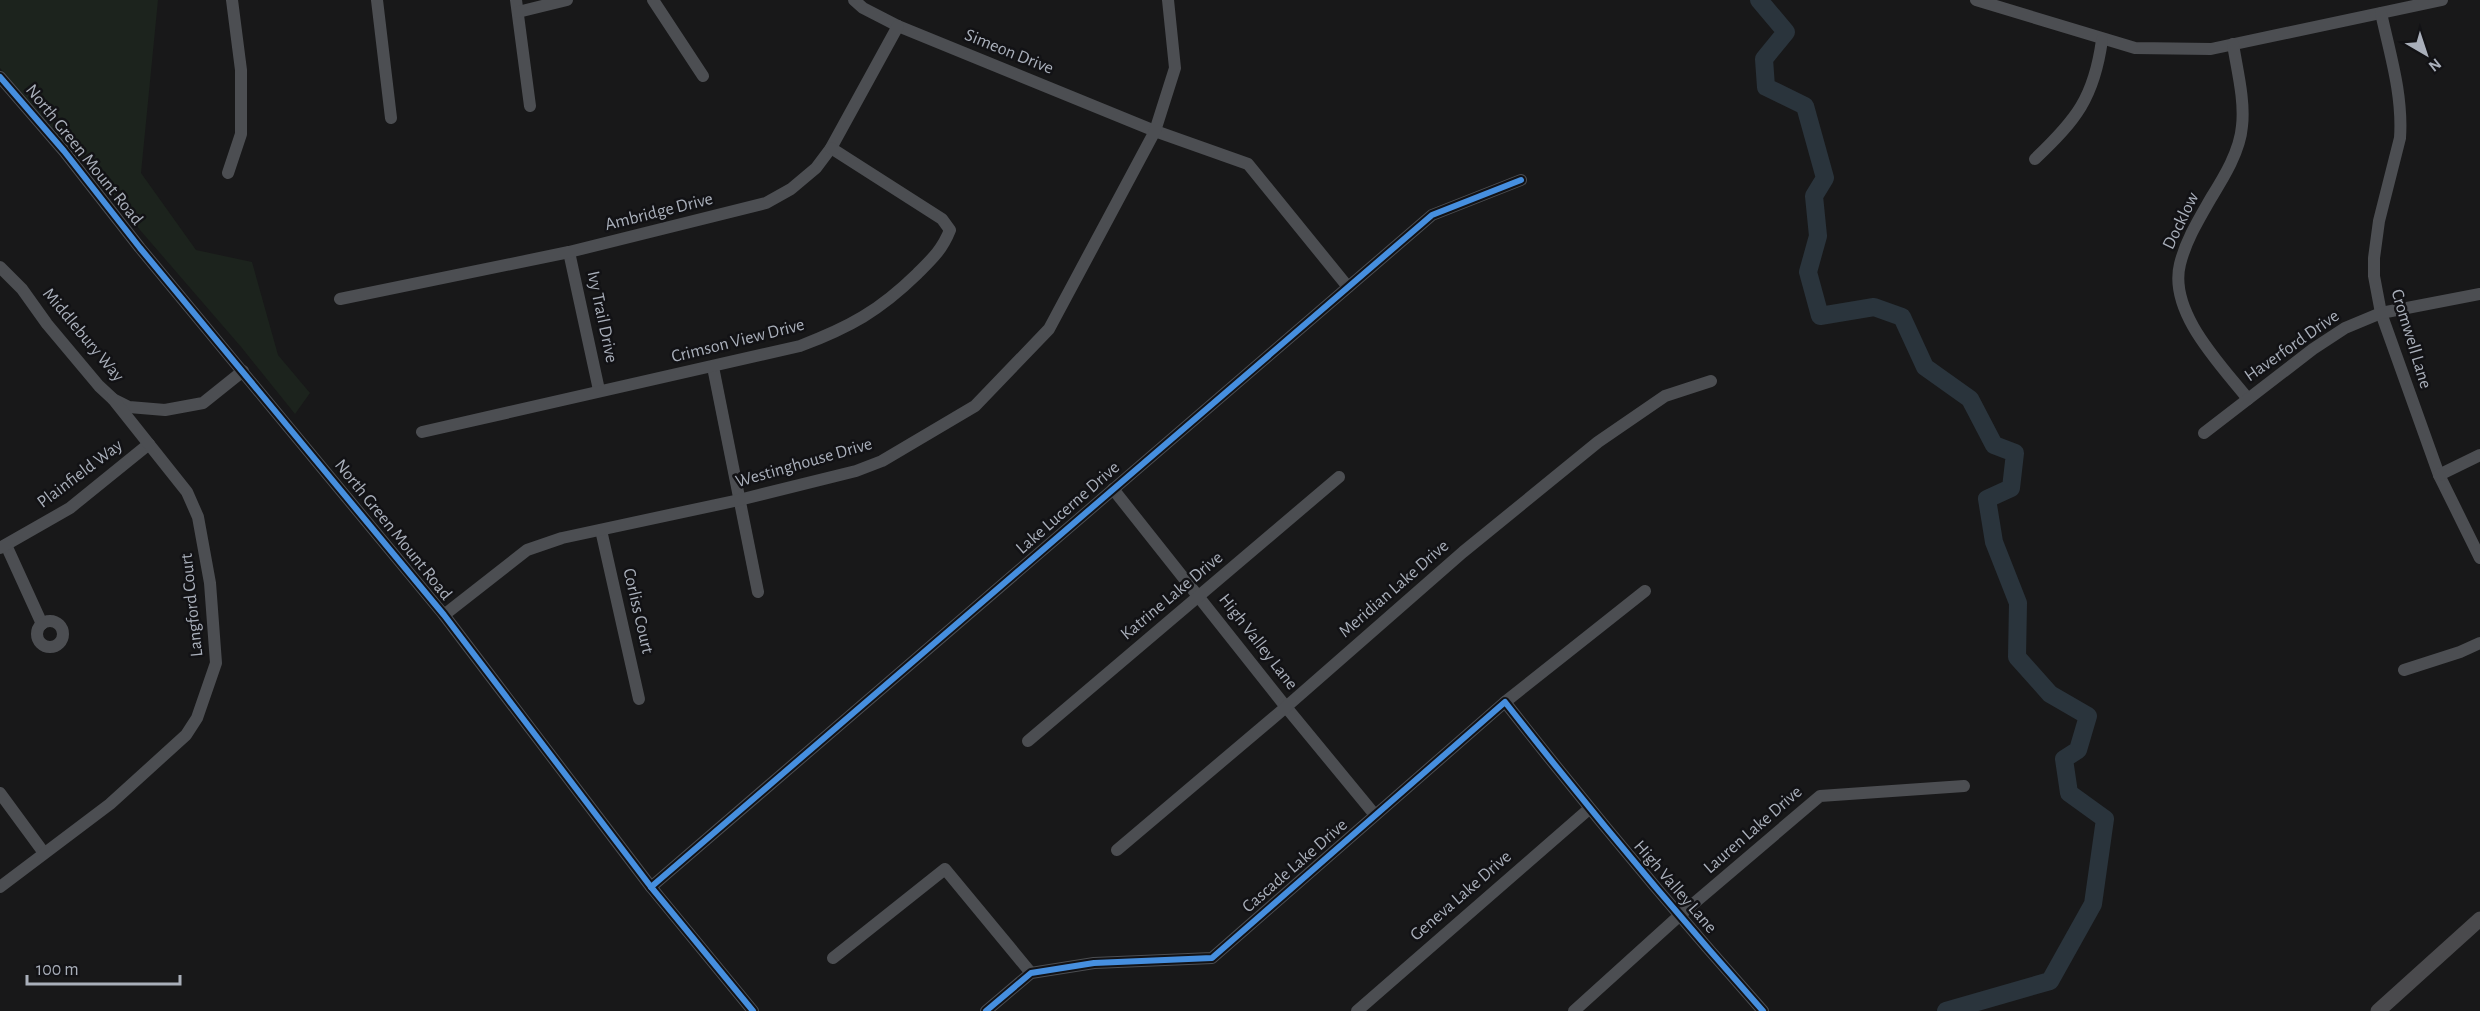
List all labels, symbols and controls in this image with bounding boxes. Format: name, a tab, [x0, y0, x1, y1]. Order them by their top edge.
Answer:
north arrow	[2396, 24, 2456, 84]
street label: Simeon Drive	[962, 26, 1056, 78]
text: N	[2425, 55, 2444, 75]
street label: North Green Mount Road	[22, 81, 146, 229]
street label: Ambridge Drive	[603, 190, 715, 234]
street label: Docklow	[2160, 190, 2202, 252]
street label: Ivy Trail Drive	[583, 269, 621, 365]
street label: Middlebury Way	[39, 285, 127, 385]
street label: Cromwell Lane	[2387, 287, 2435, 391]
street label: Haverford Drive	[2241, 307, 2343, 385]
street label: Crimson View Drive	[670, 316, 806, 366]
street label: Westinghouse Drive	[734, 435, 874, 491]
street label: Plainfield Way	[34, 436, 126, 512]
street label: North Green Mount Road	[331, 456, 455, 604]
street label: Lake Lucerne Drive	[1013, 458, 1123, 558]
street label: Meridian Lake Drive	[1336, 537, 1452, 641]
street label: Katrine Lake Drive	[1118, 548, 1226, 644]
street label: Langford Court	[178, 552, 206, 658]
street label: Corliss Court	[619, 567, 657, 656]
street label: High Valley Lane	[1215, 591, 1301, 693]
street label: Lauren Lake Drive	[1700, 783, 1806, 877]
street label: Cascade Lake Drive	[1239, 816, 1351, 916]
street label: High Valley Lane	[1630, 837, 1720, 937]
street label: Geneva Lake Drive	[1407, 847, 1515, 945]
scale bar	[27, 948, 180, 986]
text: 100 m	[36, 961, 79, 979]

